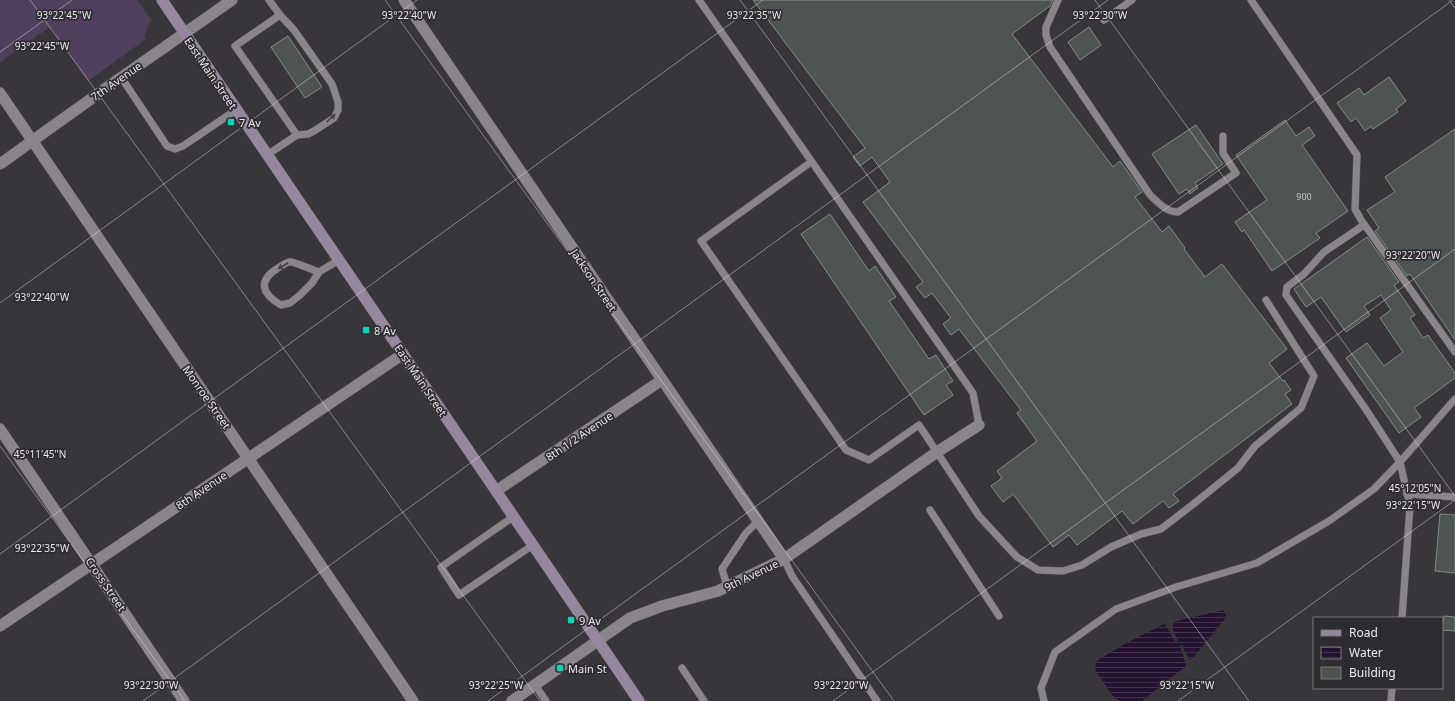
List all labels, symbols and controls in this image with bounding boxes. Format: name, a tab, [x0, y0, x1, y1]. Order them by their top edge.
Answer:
text: 93°22'45"W	[37, 8, 92, 22]
text: 93°22'40"W	[382, 8, 437, 22]
text: 93°22'35"W	[727, 8, 782, 22]
text: 93°22'30"W	[1073, 8, 1128, 22]
street label: East Main Street	[181, 34, 241, 112]
text: 93°22'45"W	[15, 39, 70, 53]
street label: 7th Avenue	[88, 58, 144, 104]
one-way arrow	[326, 114, 336, 123]
place label: 7 Av	[239, 115, 261, 130]
marker: 7 Av	[226, 117, 236, 127]
house number: 900	[1296, 190, 1312, 203]
street label: Jackson Street	[567, 245, 621, 314]
text: 93°22'20"W	[1386, 248, 1441, 262]
one-way arrow	[277, 262, 289, 269]
text: 93°22'40"W	[15, 290, 70, 304]
place label: 8 Av	[374, 323, 396, 338]
marker: 8 Av	[361, 325, 371, 335]
street label: East Main Street	[391, 341, 451, 419]
street label: Monroe Street	[180, 362, 234, 432]
street label: 8th 1/2 Avenue	[542, 408, 616, 464]
text: 45°11'45"N	[14, 447, 66, 461]
street label: 8th Avenue	[173, 467, 229, 513]
text: 45°12'05"N	[1389, 481, 1441, 495]
text: 93°22'15"W	[1386, 498, 1441, 512]
text: 93°22'35"W	[15, 541, 70, 555]
street label: Cross Street	[82, 554, 130, 614]
street label: 9th Avenue	[721, 555, 781, 595]
place label: 9 Av	[579, 613, 601, 628]
marker: 9 Av	[566, 615, 576, 625]
legend	[1313, 617, 1443, 689]
text: Road	[1349, 624, 1378, 641]
text: Water	[1349, 644, 1383, 661]
place label: Main St	[568, 661, 607, 676]
marker: Main St	[555, 663, 565, 673]
text: Building	[1349, 664, 1396, 681]
text: 93°22'30"W	[124, 678, 179, 692]
text: 93°22'25"W	[469, 678, 524, 692]
text: 93°22'20"W	[814, 678, 869, 692]
text: 93°22'15"W	[1160, 678, 1215, 692]

